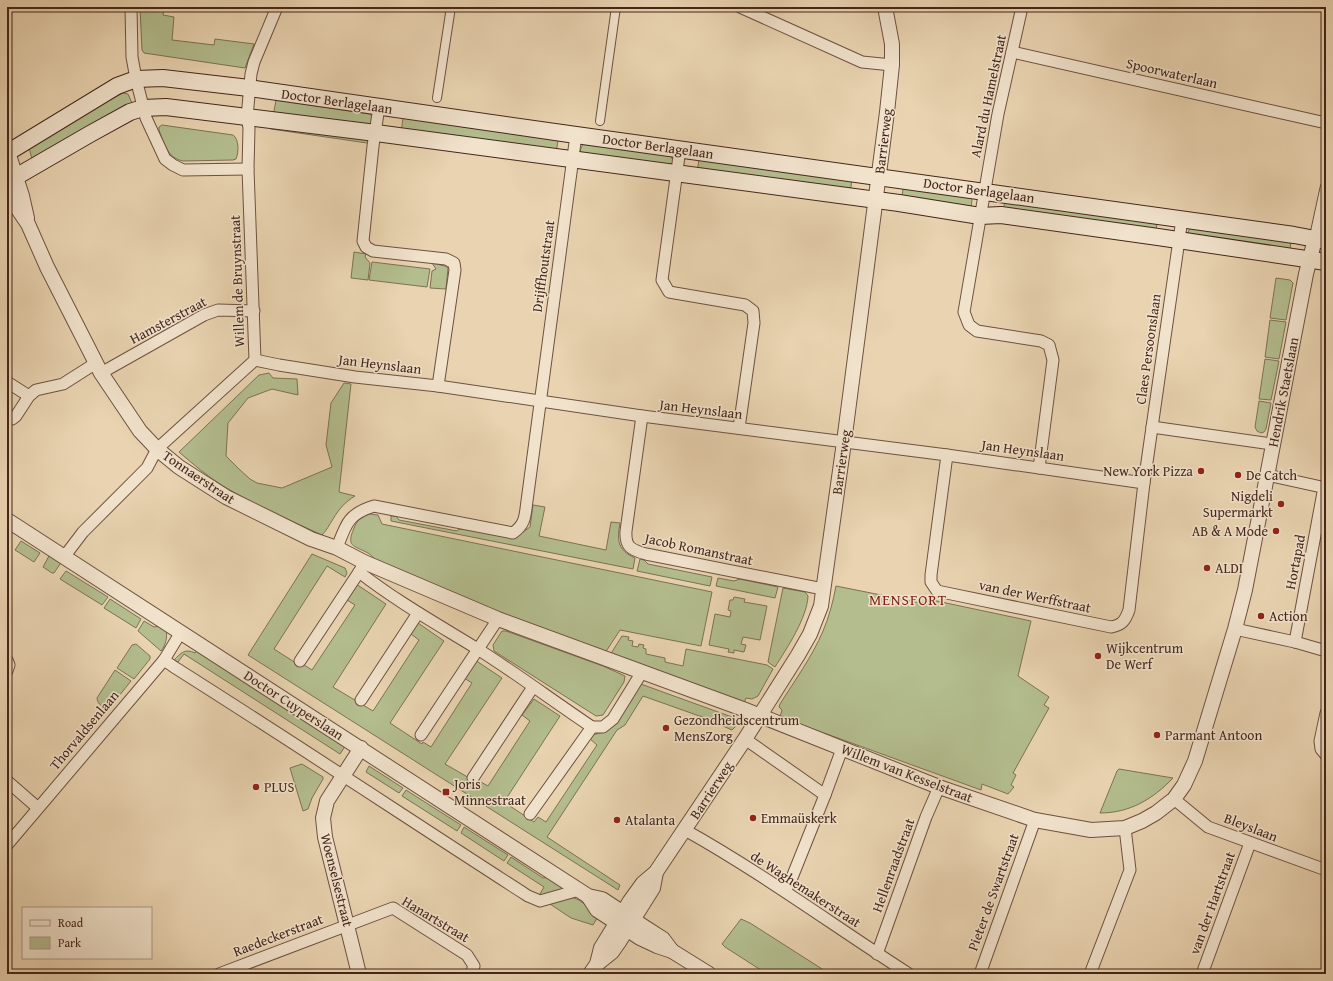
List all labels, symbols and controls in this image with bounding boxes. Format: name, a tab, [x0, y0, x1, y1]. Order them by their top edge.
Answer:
street label: Alard du Hamelstraat	[965, 32, 1011, 159]
street label: Spoorwaterlaan	[1124, 53, 1220, 93]
street label: Doctor Berlagelaan	[280, 83, 394, 119]
street label: Barrierweg	[869, 107, 897, 175]
street label: Doctor Berlagelaan	[601, 128, 715, 164]
street label: Doctor Berlagelaan	[922, 172, 1036, 208]
street label: Willem de Bruynstraat	[225, 214, 249, 347]
street label: Drijffhoutstraat	[527, 219, 559, 313]
street label: Hamsterstraat	[126, 291, 210, 349]
street label: Claes Persoonslaan	[1130, 292, 1166, 406]
street label: Hendrik Staetslaan	[1263, 335, 1303, 449]
street label: Jan Heynslaan	[335, 349, 423, 379]
street label: Jan Heynslaan	[656, 394, 744, 424]
street label: Barrierweg	[827, 428, 855, 496]
street label: Jan Heynslaan	[978, 434, 1066, 466]
street label: Tonnaerstraat	[159, 445, 239, 509]
place label: New York Pizza	[1103, 461, 1193, 481]
place label: De Catch	[1246, 465, 1297, 485]
marker: New York Pizza	[1196, 466, 1206, 476]
marker: De Catch	[1233, 470, 1243, 480]
place label: Nigdeli Supermarkt	[1203, 486, 1273, 522]
marker: Nigdeli Supermarkt	[1276, 499, 1286, 509]
place label: AB & A Mode	[1192, 521, 1268, 541]
marker: AB & A Mode	[1271, 526, 1281, 536]
street label: Jacob Romanstraat	[641, 527, 755, 570]
street label: Hortapad	[1280, 532, 1310, 591]
place label: ALDI	[1215, 558, 1243, 578]
marker: ALDI	[1202, 563, 1212, 573]
street label: van der Werffstraat	[977, 574, 1093, 618]
district label: MENSFORT	[869, 589, 947, 610]
place label: Action	[1269, 606, 1308, 626]
marker: Action	[1256, 611, 1266, 621]
place label: Wijkcentrum De Werf	[1106, 638, 1184, 674]
marker: Wijkcentrum De Werf	[1093, 651, 1103, 661]
street label: Doctor Cuyperslaan	[240, 665, 348, 745]
street label: Thorvaldsenlaan	[45, 686, 123, 774]
place label: Gezondheidscentrum MensZorg	[674, 710, 800, 746]
marker: Gezondheidscentrum MensZorg	[661, 723, 671, 733]
place label: Parmant Antoon	[1165, 725, 1262, 745]
marker: Parmant Antoon	[1152, 730, 1162, 740]
street label: Willem van Kesselstraat	[838, 739, 976, 807]
street label: Barrierweg	[685, 757, 737, 823]
place label: Joris Minnestraat	[452, 774, 526, 810]
place label: PLUS	[264, 777, 295, 797]
marker: PLUS	[251, 782, 261, 792]
marker: Joris Minnestraat	[441, 787, 451, 797]
place label: Emmaüskerk	[761, 808, 838, 828]
street label: Bleyslaan	[1221, 808, 1281, 846]
place label: Atalanta	[625, 810, 675, 830]
marker: Emmaüskerk	[748, 813, 758, 823]
marker: Atalanta	[612, 815, 622, 825]
street label: Hellenraadstraat	[867, 815, 919, 915]
street label: Pieter de Swartstraat	[962, 830, 1024, 954]
street label: Woenselsestraat	[316, 831, 358, 929]
street label: de Waghemakerstraat	[747, 846, 865, 932]
street label: van der Hartstraat	[1184, 849, 1240, 957]
street label: Hanartstraat	[399, 891, 474, 947]
legend	[22, 907, 152, 959]
street label: Raedeckerstraat	[230, 909, 326, 961]
text: Road	[58, 914, 84, 931]
text: Park	[58, 934, 82, 951]

